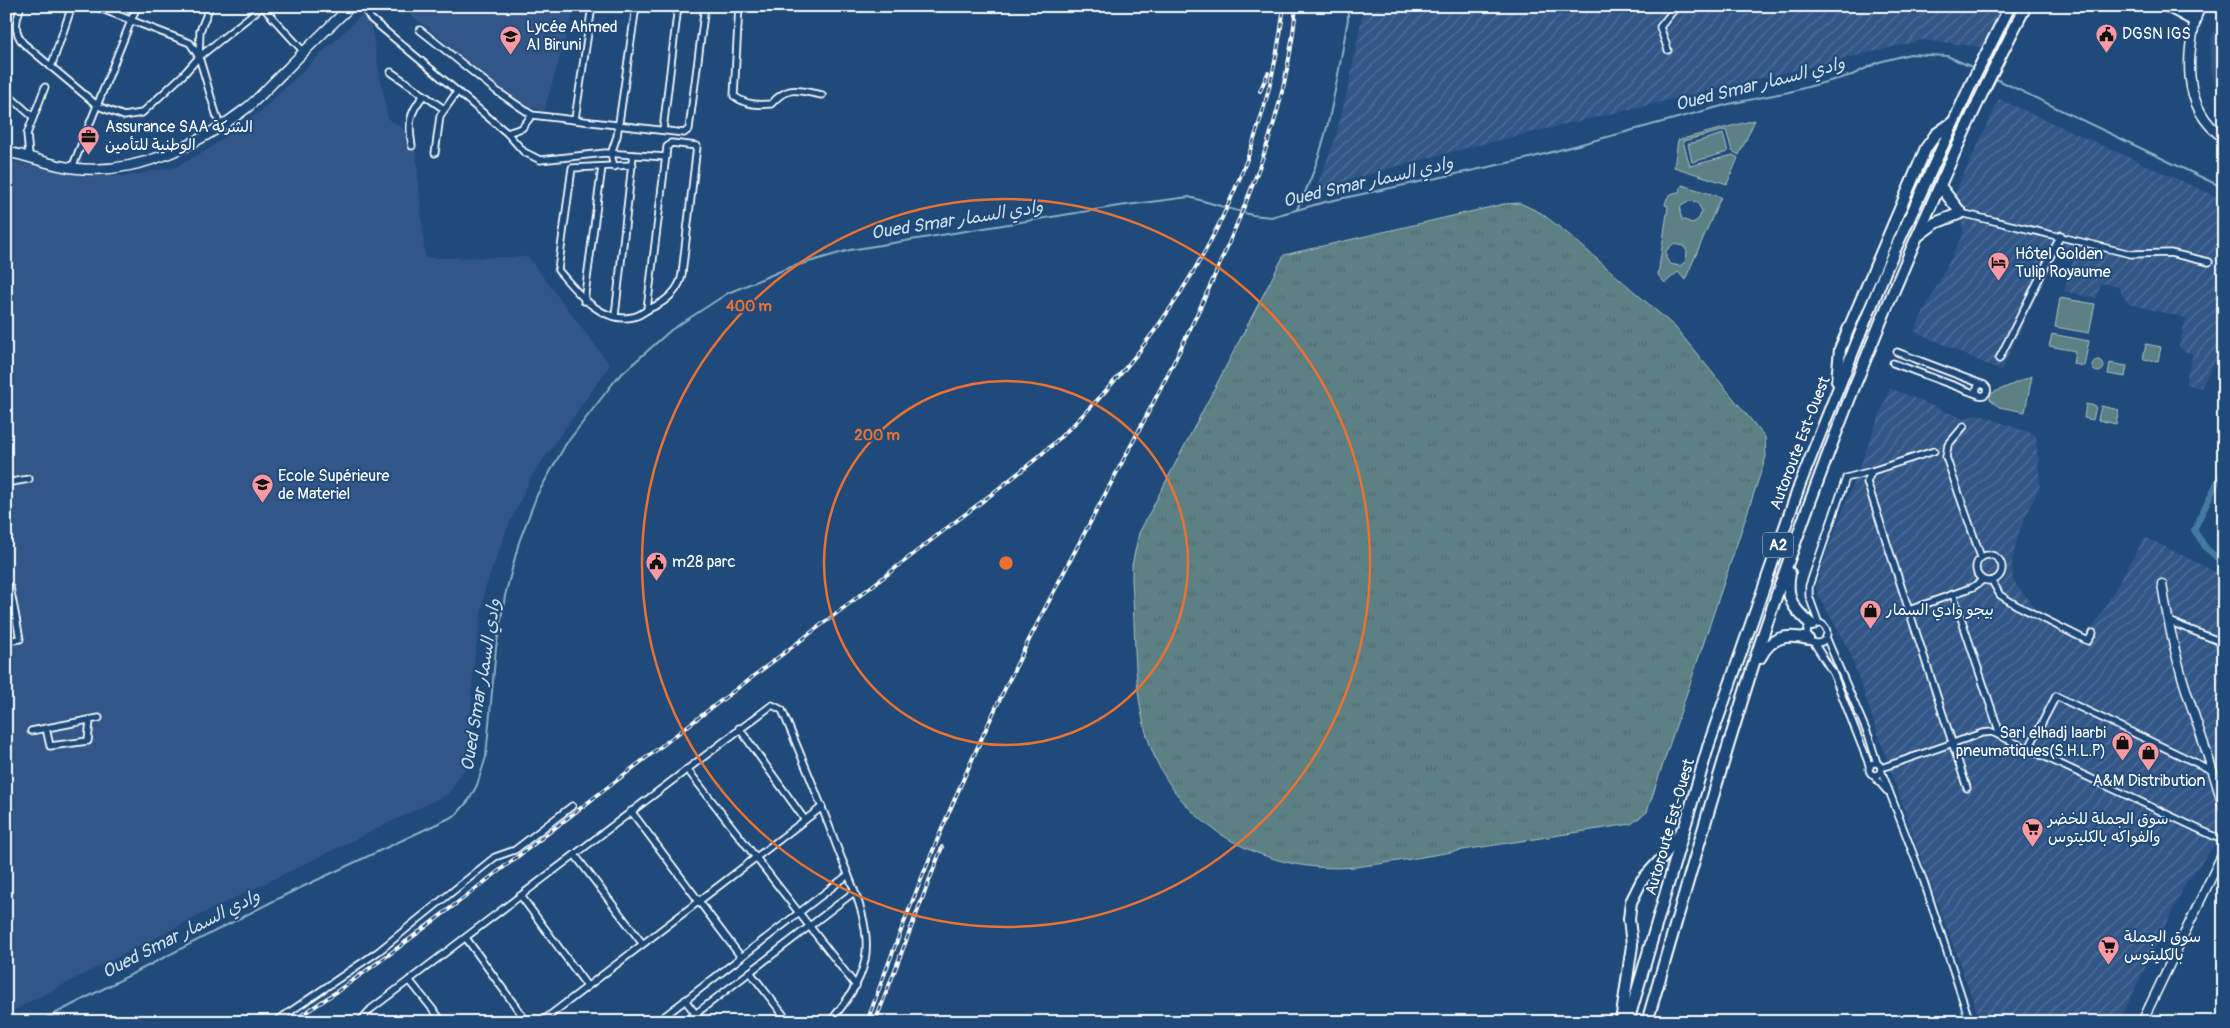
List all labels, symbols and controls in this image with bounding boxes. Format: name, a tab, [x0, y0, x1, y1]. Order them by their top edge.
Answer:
place label: Lycée Ahmed Al Biruni	[526, 17, 618, 55]
public building icon: DGSN IGS	[2094, 22, 2118, 53]
school or university icon: Lycée Ahmed Al Biruni	[498, 24, 522, 55]
place label: DGSN IGS	[2122, 24, 2191, 44]
water label: Oued Smar وادي السمار	[1673, 52, 1848, 117]
place label: Assurance SAA الشركة الوطنية للتأمين	[105, 117, 253, 155]
office icon: Assurance SAA الشركة الوطنية للتأمين	[77, 124, 101, 155]
water label: Oued Smar وادي السمار	[1281, 151, 1456, 214]
water label: Oued Smar وادي السمار	[869, 195, 1046, 246]
place label: Hôtel Golden Tulip Royaume	[2015, 244, 2111, 282]
hotel icon: Hôtel Golden Tulip Royaume	[1987, 251, 2011, 282]
text: 400 m	[726, 297, 772, 316]
street label: Autoroute Est-Ouest	[1765, 373, 1835, 512]
text: 200 m	[854, 426, 900, 445]
place label: Ecole Supérieure de Materiel	[278, 466, 390, 504]
school or university icon: Ecole Supérieure de Materiel	[250, 473, 274, 504]
road number: A2	[1763, 532, 1793, 558]
public building icon: m28 parc	[644, 550, 668, 581]
place label: m28 parc	[672, 552, 736, 572]
centre of rings	[997, 554, 1015, 572]
water label: Oued Smar وادي السمار	[456, 597, 507, 773]
shop icon: بيجو وادي السمار	[1858, 598, 1882, 629]
place label: بيجو وادي السمار	[1885, 600, 1994, 621]
place label: Sarl elhadj laarbi pneumatiques(S.H.L.P)	[1956, 723, 2106, 761]
shop icon: Sarl elhadj laarbi pneumatiques(S.H.L.P)	[2110, 730, 2134, 761]
shop icon: A&M Distribution	[2137, 740, 2161, 771]
street label: Autoroute Est-Ouest	[1641, 756, 1699, 898]
place label: A&M Distribution	[2092, 771, 2206, 791]
place label: سوق الجملة للخضر والفواكه بالكليتوس	[2046, 809, 2169, 847]
supermarket icon: سوق الجملة للخضر والفواكه بالكليتوس	[2020, 816, 2044, 847]
water label: Oued Smar وادي السمار	[98, 884, 265, 985]
place label: سوق الجملة بالكليتوس	[2124, 927, 2201, 965]
supermarket icon: سوق الجملة بالكليتوس	[2096, 934, 2120, 965]

